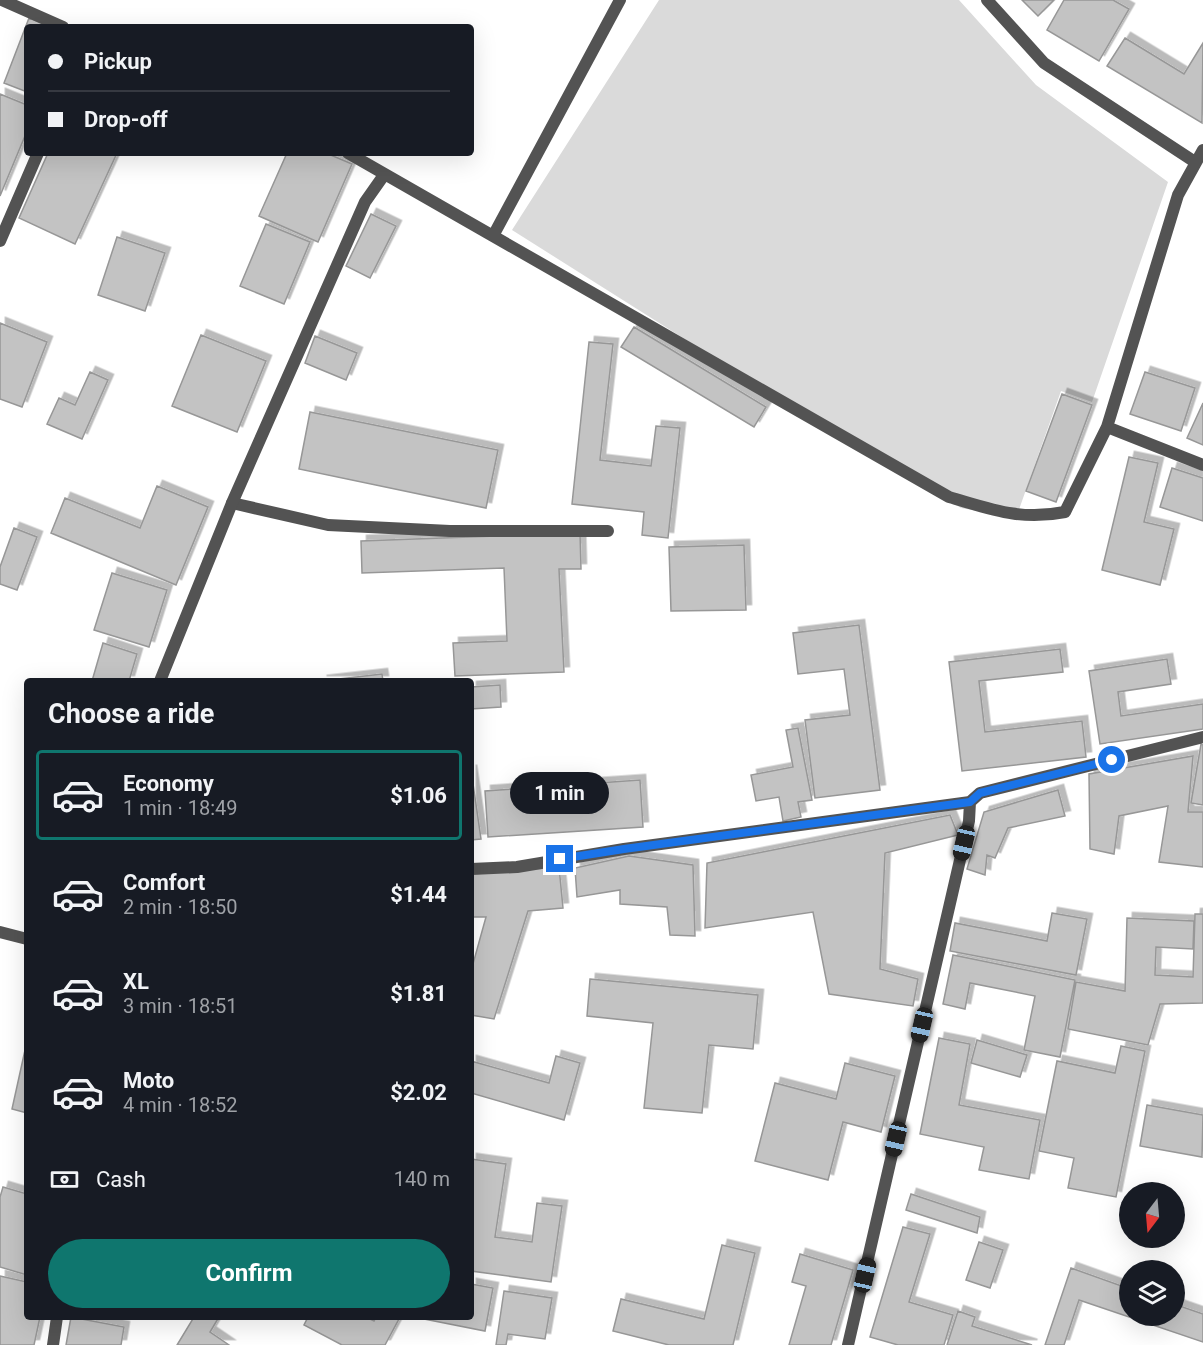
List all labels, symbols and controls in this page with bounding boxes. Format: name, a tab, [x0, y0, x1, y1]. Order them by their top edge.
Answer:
text: Pickup	[84, 49, 152, 74]
text: Drop-off	[84, 107, 168, 132]
text: Choose a ride	[48, 698, 214, 730]
route start	[1098, 746, 1125, 773]
icon: car	[51, 768, 105, 822]
text: Economy	[123, 771, 214, 796]
callout: 1 min	[510, 772, 610, 814]
text: 1 min	[534, 781, 585, 805]
text: $1.06	[390, 783, 447, 808]
text: 1 min · 18:49	[123, 796, 238, 820]
car	[951, 823, 977, 863]
route end	[546, 845, 573, 872]
icon: car	[51, 867, 105, 921]
text: Comfort	[123, 870, 205, 895]
text: $1.44	[390, 882, 447, 907]
text: 2 min · 18:50	[123, 895, 238, 919]
icon: car	[51, 966, 105, 1020]
text: XL	[123, 969, 149, 994]
text: $1.81	[390, 981, 447, 1006]
text: 3 min · 18:51	[123, 994, 238, 1018]
car	[909, 1005, 935, 1045]
icon: car	[51, 1065, 105, 1119]
text: Moto	[123, 1068, 174, 1093]
text: $2.02	[390, 1080, 447, 1105]
text: 4 min · 18:52	[123, 1093, 238, 1117]
car	[883, 1119, 909, 1159]
icon: cash	[48, 1163, 81, 1196]
text: Cash	[96, 1167, 146, 1192]
text: 140 m	[394, 1167, 450, 1191]
north arrow	[1119, 1182, 1185, 1248]
map controls	[1119, 1182, 1185, 1326]
button: Confirm	[48, 1239, 450, 1308]
car	[852, 1255, 878, 1295]
button: layers	[1119, 1260, 1185, 1326]

